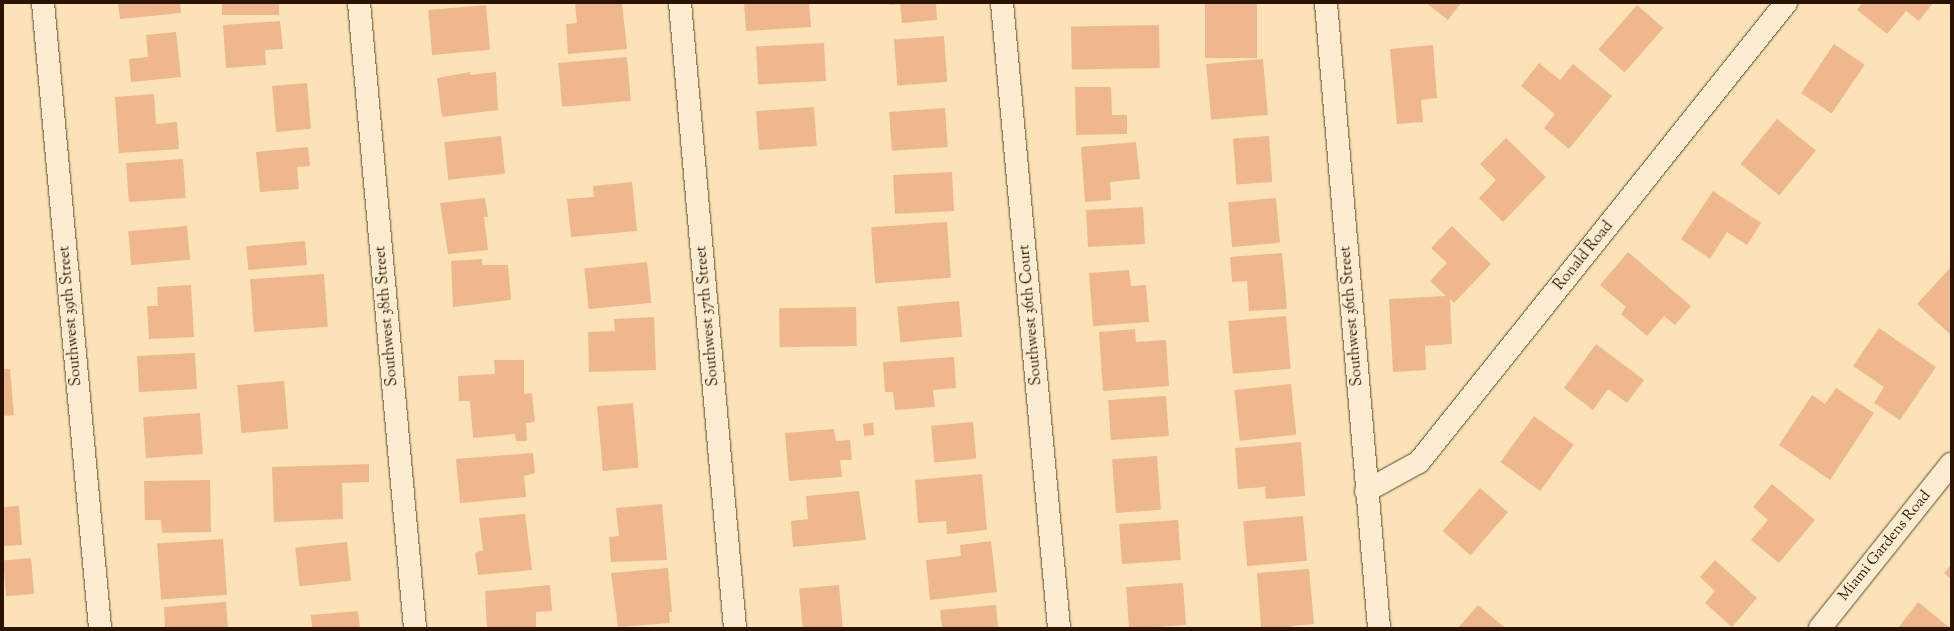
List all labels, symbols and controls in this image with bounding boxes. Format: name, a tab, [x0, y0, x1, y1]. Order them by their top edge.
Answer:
street label: Ronald Road	[1551, 218, 1617, 294]
street label: Southwest 36th Court	[1016, 244, 1046, 386]
street label: Southwest 39th Street	[56, 245, 86, 387]
street label: Southwest 38th Street	[372, 245, 402, 387]
street label: Southwest 37th Street	[693, 245, 723, 387]
street label: Southwest 36th Street	[1337, 245, 1367, 387]
street label: Miami Gardens Road	[1835, 487, 1935, 605]

